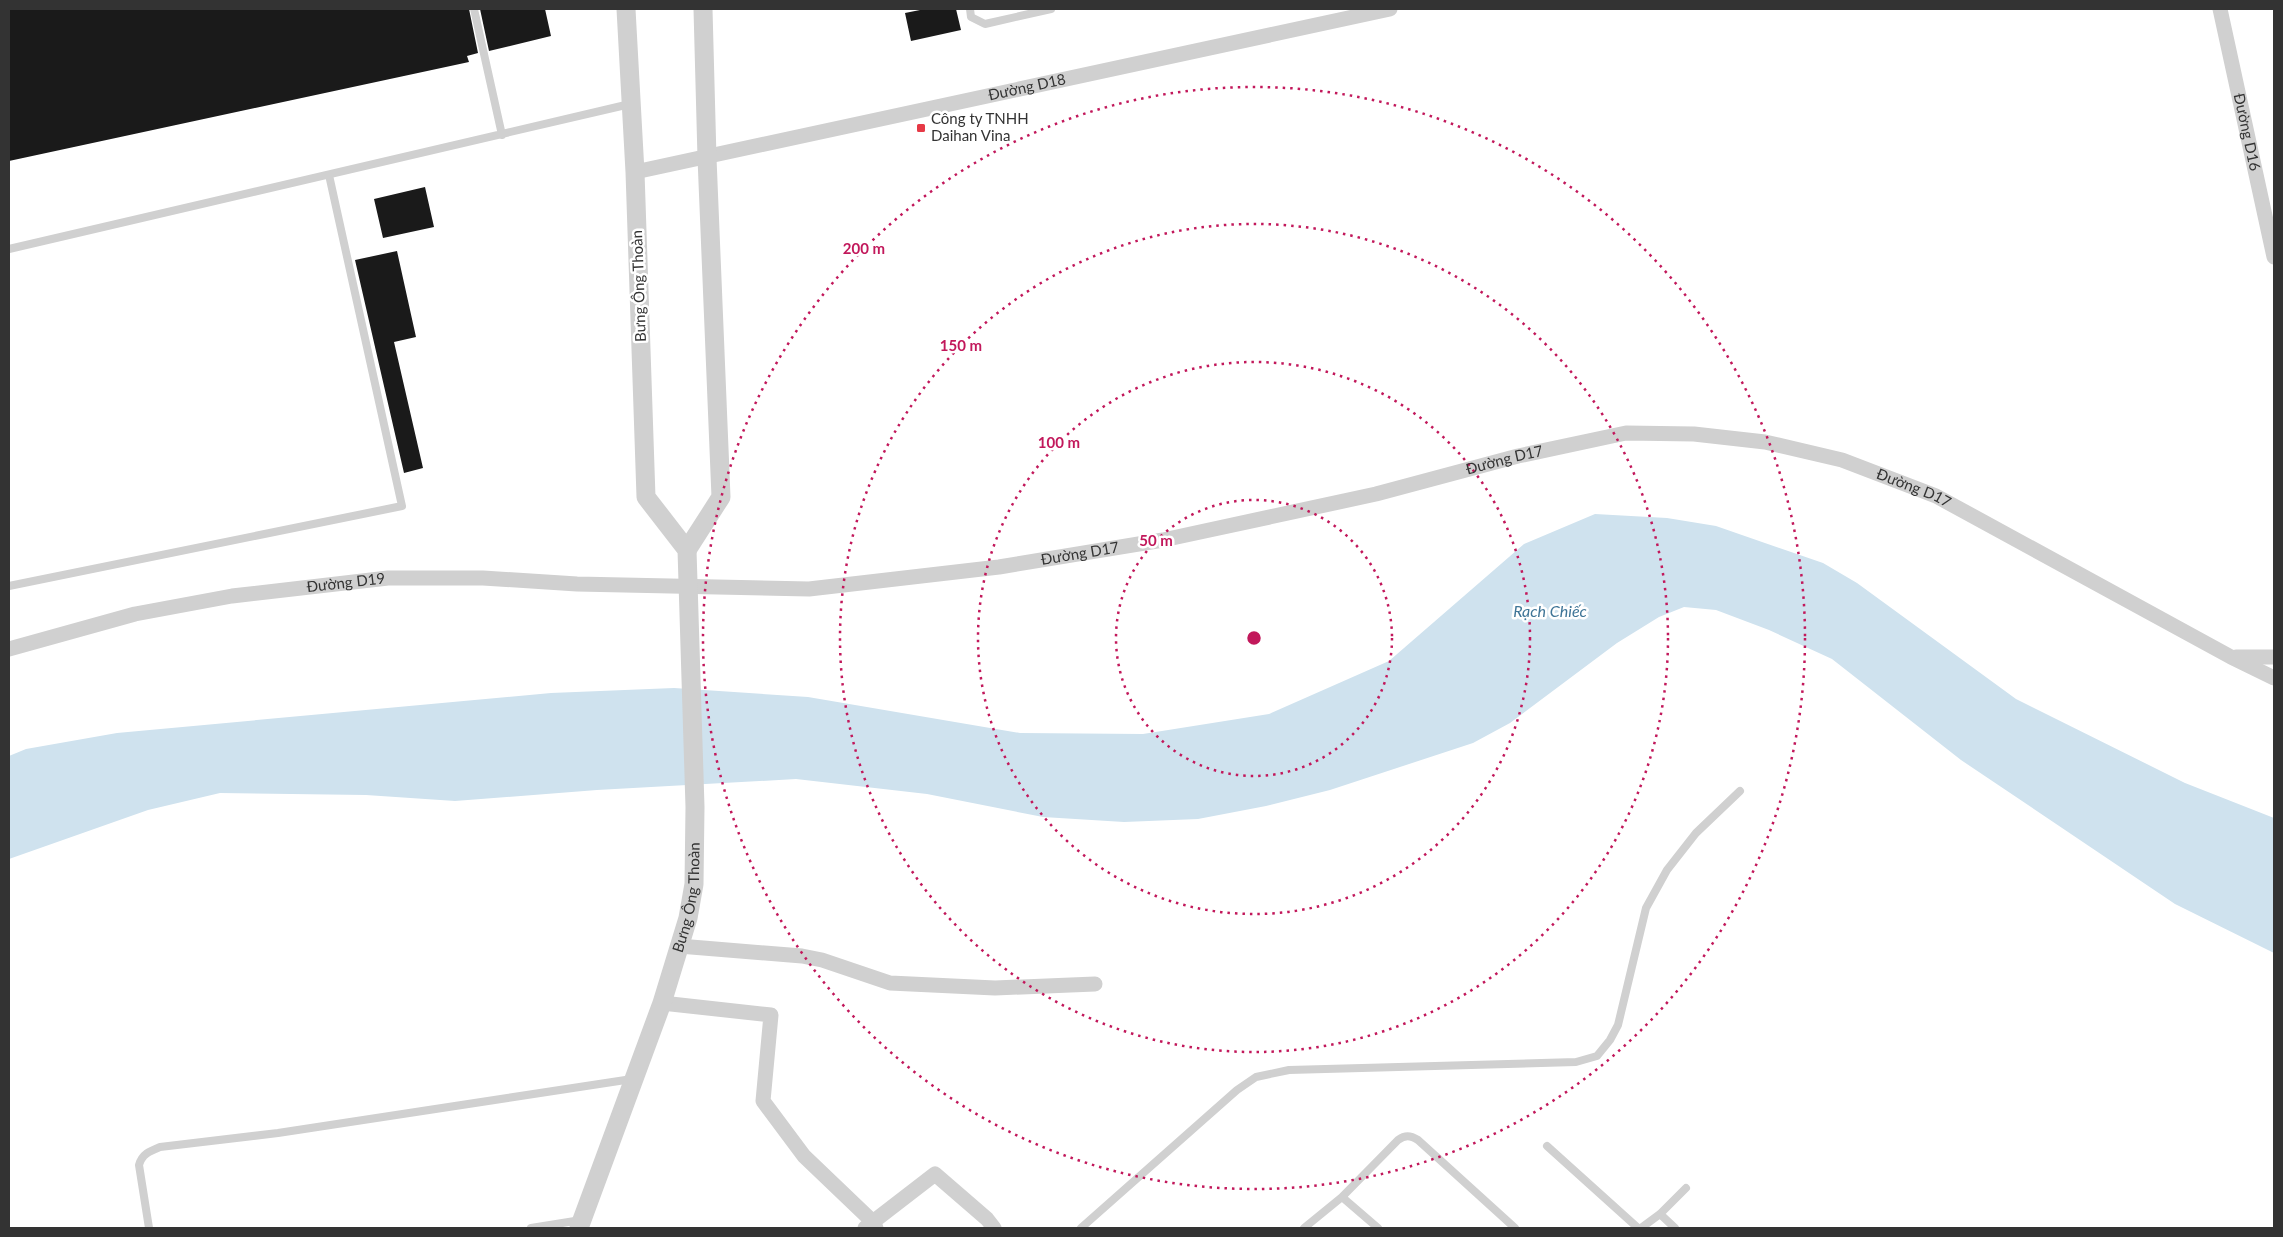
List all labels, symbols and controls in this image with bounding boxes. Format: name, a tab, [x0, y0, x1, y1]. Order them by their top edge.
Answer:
street label: Đường D18	[986, 69, 1067, 104]
street label: Đường D16	[2231, 91, 2265, 173]
place label: Công ty TNHH Daihan Vina	[931, 109, 1029, 144]
marker: Công ty TNHH Daihan Vina	[915, 122, 927, 134]
street label: Bưng Ông Thoàn	[627, 230, 649, 342]
text: 200 m	[843, 239, 885, 257]
text: 150 m	[940, 336, 982, 354]
text: 100 m	[1038, 433, 1080, 451]
street label: Đường D17	[1464, 441, 1545, 478]
street label: Đường D17	[1874, 464, 1955, 511]
text: 50 m	[1139, 531, 1173, 549]
street label: Đường D17	[1039, 537, 1120, 568]
street label: Đường D19	[305, 568, 386, 595]
water label: Rạch Chiếc	[1513, 601, 1587, 620]
centre of rings	[1245, 629, 1263, 647]
street label: Bưng Ông Thoàn	[668, 842, 703, 954]

